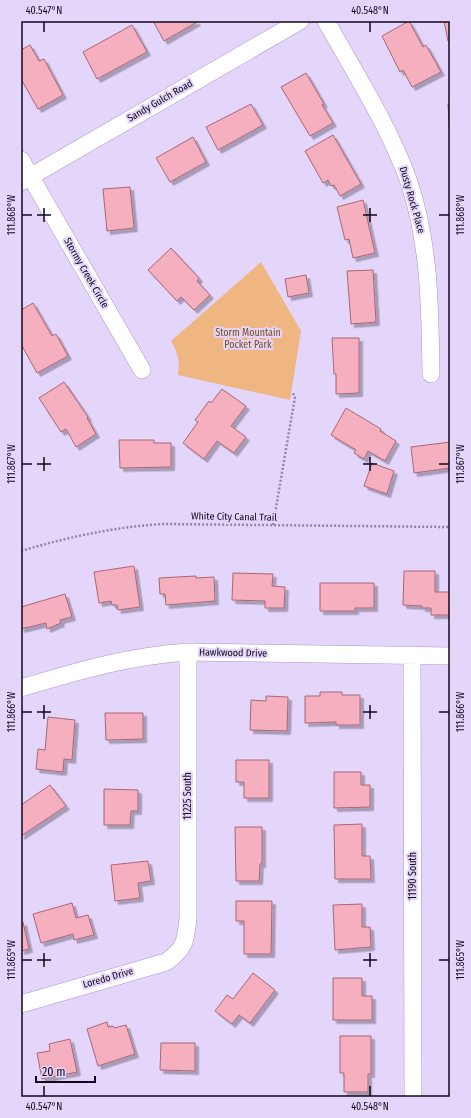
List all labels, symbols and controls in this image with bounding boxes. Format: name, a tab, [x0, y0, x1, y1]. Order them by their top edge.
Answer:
text: 40.547°N	[26, 5, 62, 17]
text: 40.548°N	[351, 5, 389, 17]
street label: Sandy Gulch Road	[125, 77, 195, 125]
street label: Dusty Rock Place	[397, 165, 427, 235]
text: 111.868°W	[6, 194, 18, 235]
text: 111.868°W	[455, 194, 467, 235]
street label: Stormy Creek Circle	[61, 236, 111, 310]
park label: Storm Mountain Pocket Park	[215, 327, 281, 351]
text: 111.867°W	[6, 444, 18, 484]
text: 111.867°W	[455, 444, 467, 484]
street label: White City Canal Trail	[191, 510, 277, 524]
street label: Hawkwood Drive	[199, 646, 267, 660]
text: 111.866°W	[6, 691, 18, 732]
text: 111.866°W	[455, 691, 467, 732]
street label: 11225 South	[182, 772, 194, 820]
street label: 11190 South	[407, 852, 419, 900]
text: 111.865°W	[6, 939, 18, 980]
text: 111.865°W	[455, 939, 467, 980]
street label: Loredo Drive	[81, 965, 135, 991]
scale bar	[36, 1058, 95, 1084]
text: 20 m	[42, 1065, 66, 1079]
text: 40.547°N	[26, 1101, 62, 1113]
text: 40.548°N	[351, 1101, 389, 1113]

